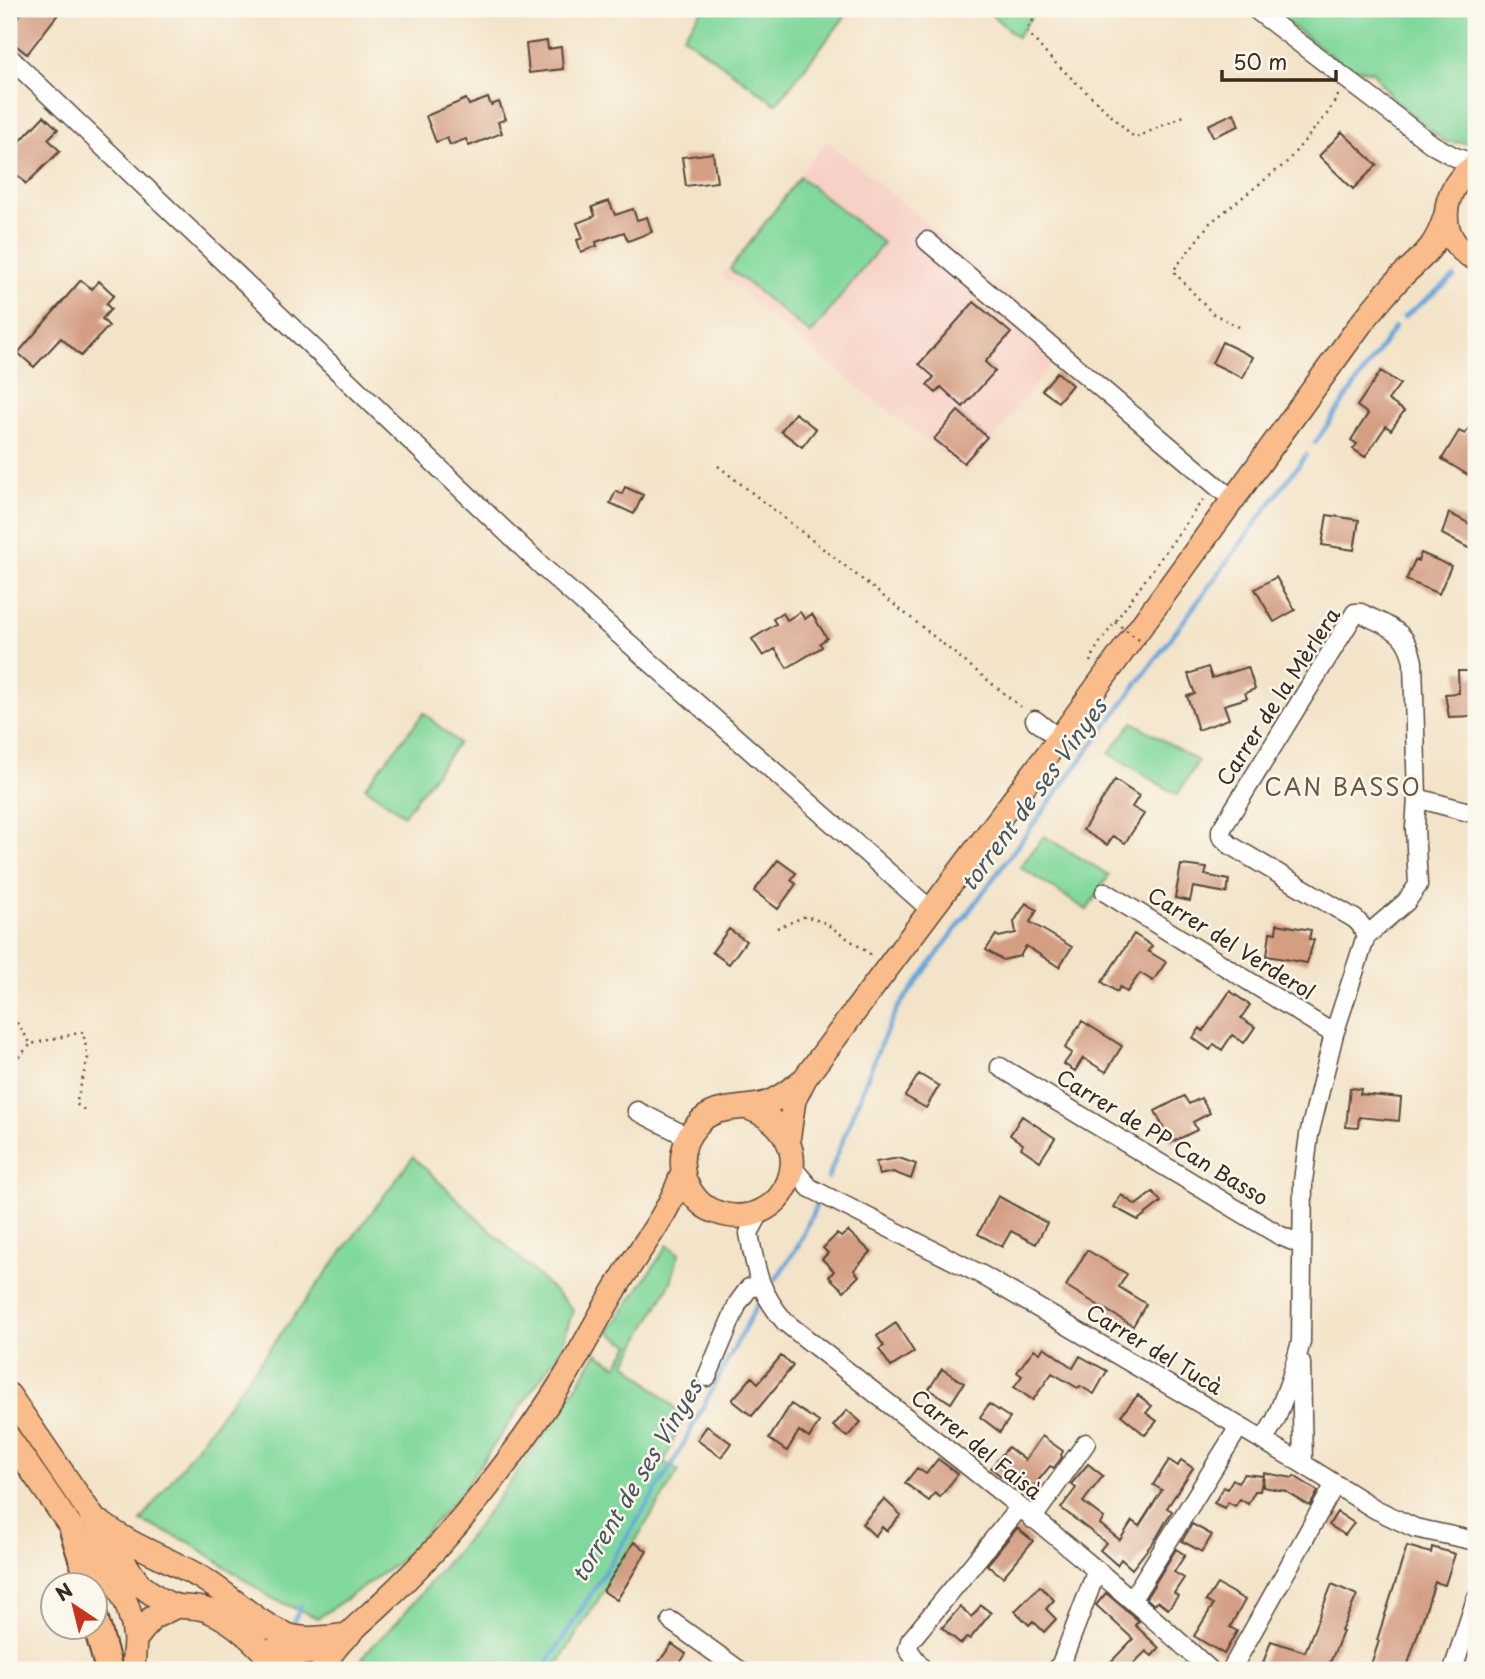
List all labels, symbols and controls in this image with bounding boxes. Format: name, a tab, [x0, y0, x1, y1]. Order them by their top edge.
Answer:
scale bar	[1222, 38, 1336, 82]
text: 50 m	[1233, 45, 1287, 77]
street label: Carrer de la Mèrlera	[1207, 600, 1347, 791]
water label: torrent de ses Vinyes	[951, 689, 1116, 898]
district label: CAN BASSO	[1264, 769, 1422, 804]
street label: Carrer del Verderol	[1142, 878, 1322, 1007]
street label: Carrer de PP Can Basso	[1051, 1060, 1275, 1212]
street label: Carrer del Tucà	[1081, 1295, 1230, 1402]
water label: torrent de ses Vinyes	[561, 1370, 711, 1588]
street label: Carrer del Faisà	[905, 1381, 1050, 1507]
north arrow	[38, 1570, 108, 1640]
text: N	[49, 1575, 78, 1607]

